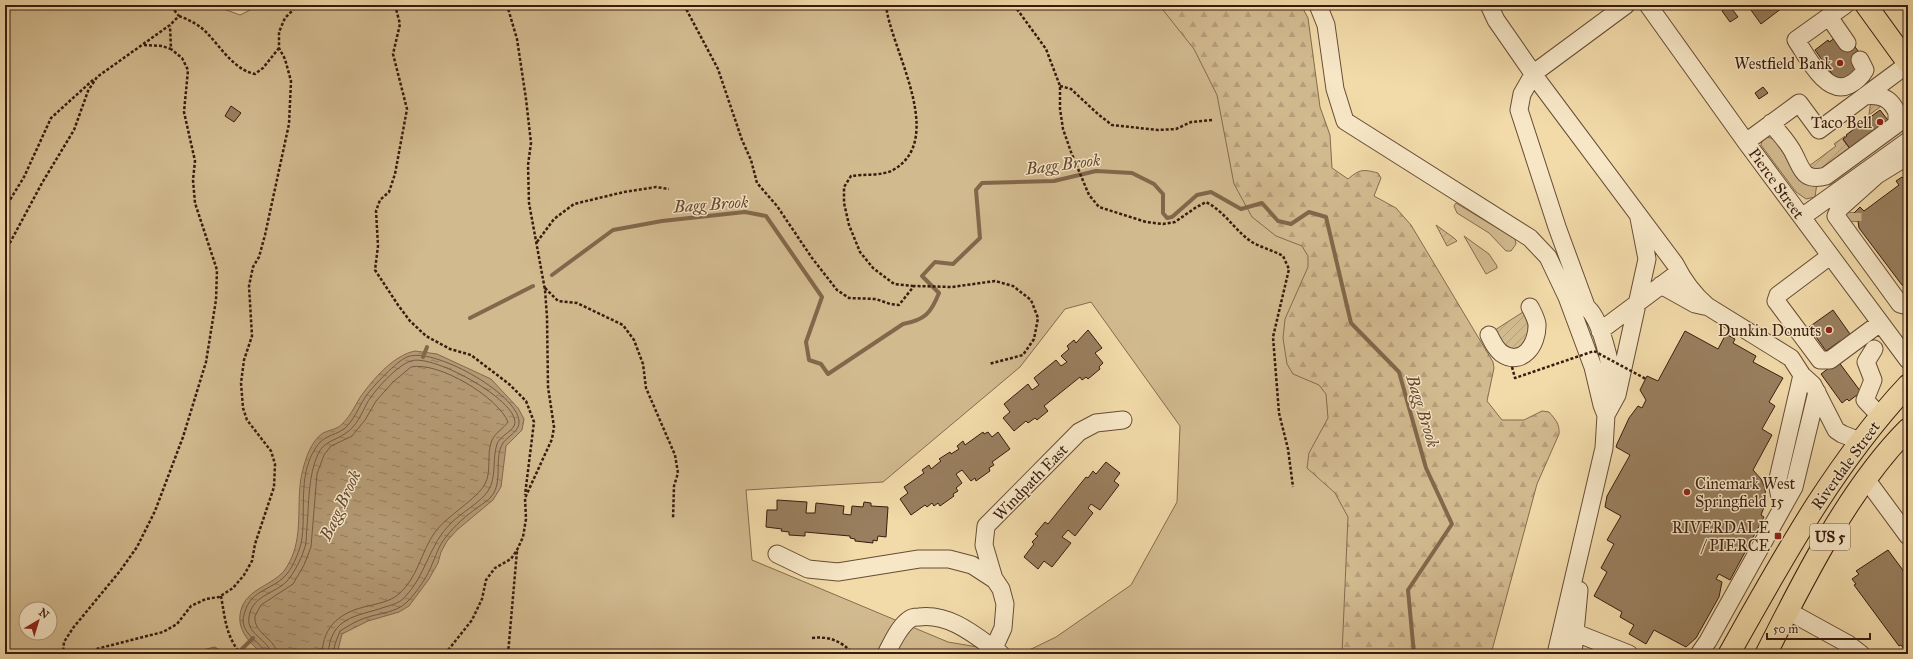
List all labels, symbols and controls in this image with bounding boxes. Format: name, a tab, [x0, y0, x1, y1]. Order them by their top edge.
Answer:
place label: Westfield Bank	[1734, 54, 1833, 73]
marker: Westfield Bank	[1835, 58, 1845, 68]
place label: Taco Bell	[1811, 113, 1873, 132]
marker: Taco Bell	[1875, 117, 1885, 127]
street label: Pierce Street	[1745, 144, 1809, 223]
water label: Bagg Brook	[1024, 149, 1102, 180]
water label: Bagg Brook	[672, 191, 750, 218]
place label: Dunkin Donuts	[1718, 321, 1821, 340]
marker: Dunkin Donuts	[1824, 325, 1834, 335]
water label: Bagg Brook	[1401, 371, 1444, 451]
street label: Riverdale Street	[1807, 417, 1884, 513]
street label: Windpath East	[989, 440, 1072, 524]
water label: Bagg Brook	[315, 466, 366, 545]
place label: Cinemark West Springfield 15	[1695, 474, 1796, 512]
marker: Cinemark West Springfield 15	[1682, 487, 1692, 497]
place label: RIVERDALE / PIERCE	[1672, 518, 1770, 555]
road number: US 5	[1810, 524, 1850, 550]
marker: RIVERDALE / PIERCE	[1773, 531, 1783, 541]
north arrow	[18, 601, 58, 641]
text: N	[36, 606, 52, 622]
scale bar	[1767, 615, 1870, 641]
text: 50 m	[1773, 622, 1798, 636]

